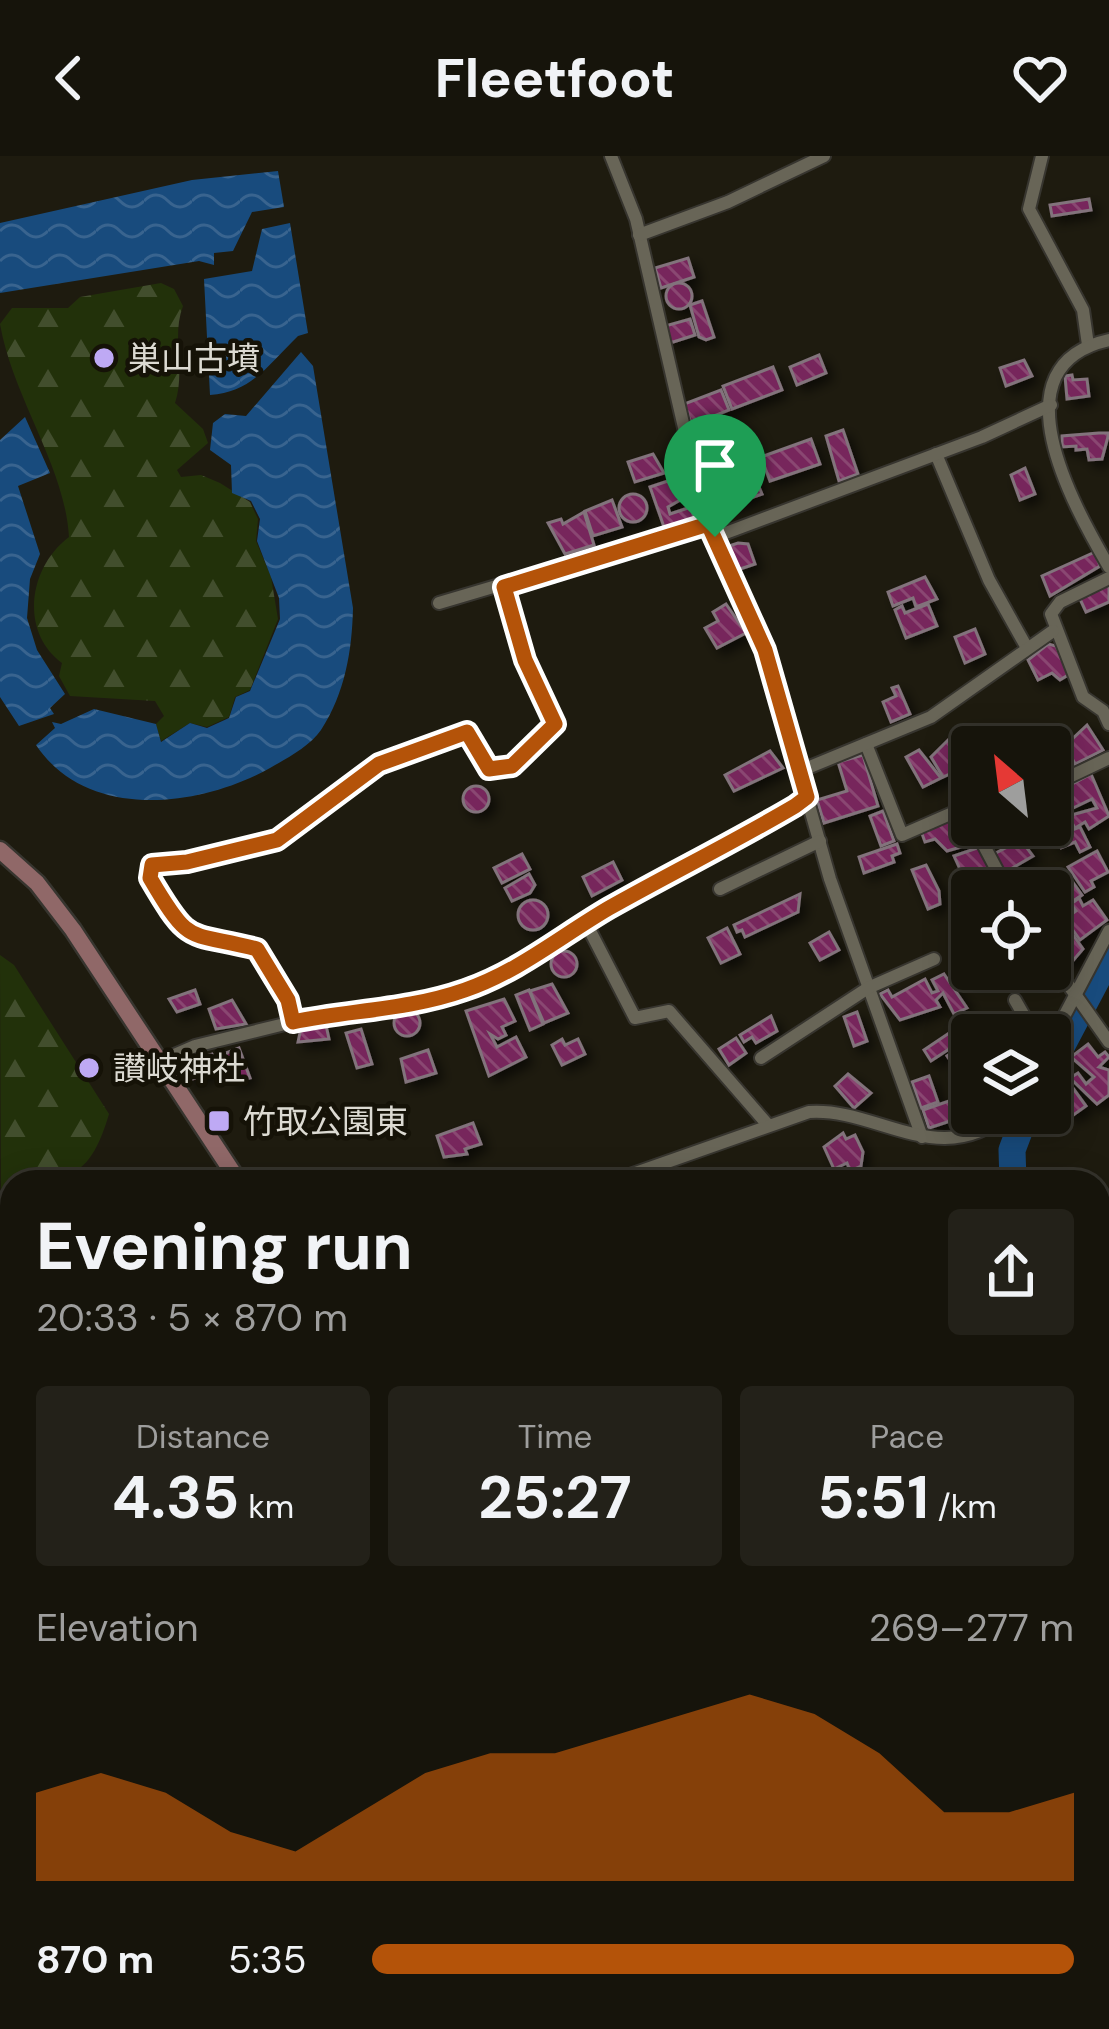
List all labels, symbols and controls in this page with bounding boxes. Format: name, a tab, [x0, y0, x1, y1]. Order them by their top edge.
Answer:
text: Fleetfoot	[435, 43, 674, 114]
icon: back	[36, 45, 102, 111]
icon: heart	[1007, 45, 1073, 111]
place label: 巣山古墳	[128, 337, 260, 380]
marker: 巣山古墳	[91, 345, 117, 371]
pin	[664, 414, 766, 537]
icon: arrive	[682, 432, 748, 498]
north arrow	[951, 726, 1071, 846]
map controls	[951, 726, 1071, 1134]
button: locate	[951, 870, 1071, 990]
button: layers	[951, 1014, 1071, 1134]
place label: 讃岐神社	[113, 1047, 245, 1090]
marker: 讃岐神社	[76, 1055, 102, 1081]
place label: 竹取公園東	[243, 1100, 408, 1143]
marker: 竹取公園東	[206, 1108, 232, 1134]
text: Evening run	[36, 1204, 413, 1289]
button: share	[948, 1209, 1074, 1335]
text: 20:33 · 5 × 870 m	[36, 1292, 348, 1343]
text: Distance	[136, 1415, 270, 1458]
text: Time	[518, 1415, 592, 1458]
text: Pace	[870, 1415, 944, 1458]
text: 4.35	[112, 1458, 239, 1537]
text: 25:27	[478, 1458, 632, 1537]
text: 5:51	[817, 1458, 929, 1537]
text: km	[239, 1485, 294, 1528]
text: /km	[929, 1485, 997, 1528]
text: Elevation	[36, 1602, 199, 1653]
text: 269–277 m	[869, 1602, 1074, 1653]
text: 870 m	[36, 1934, 154, 1985]
text: 5:35	[228, 1934, 307, 1985]

